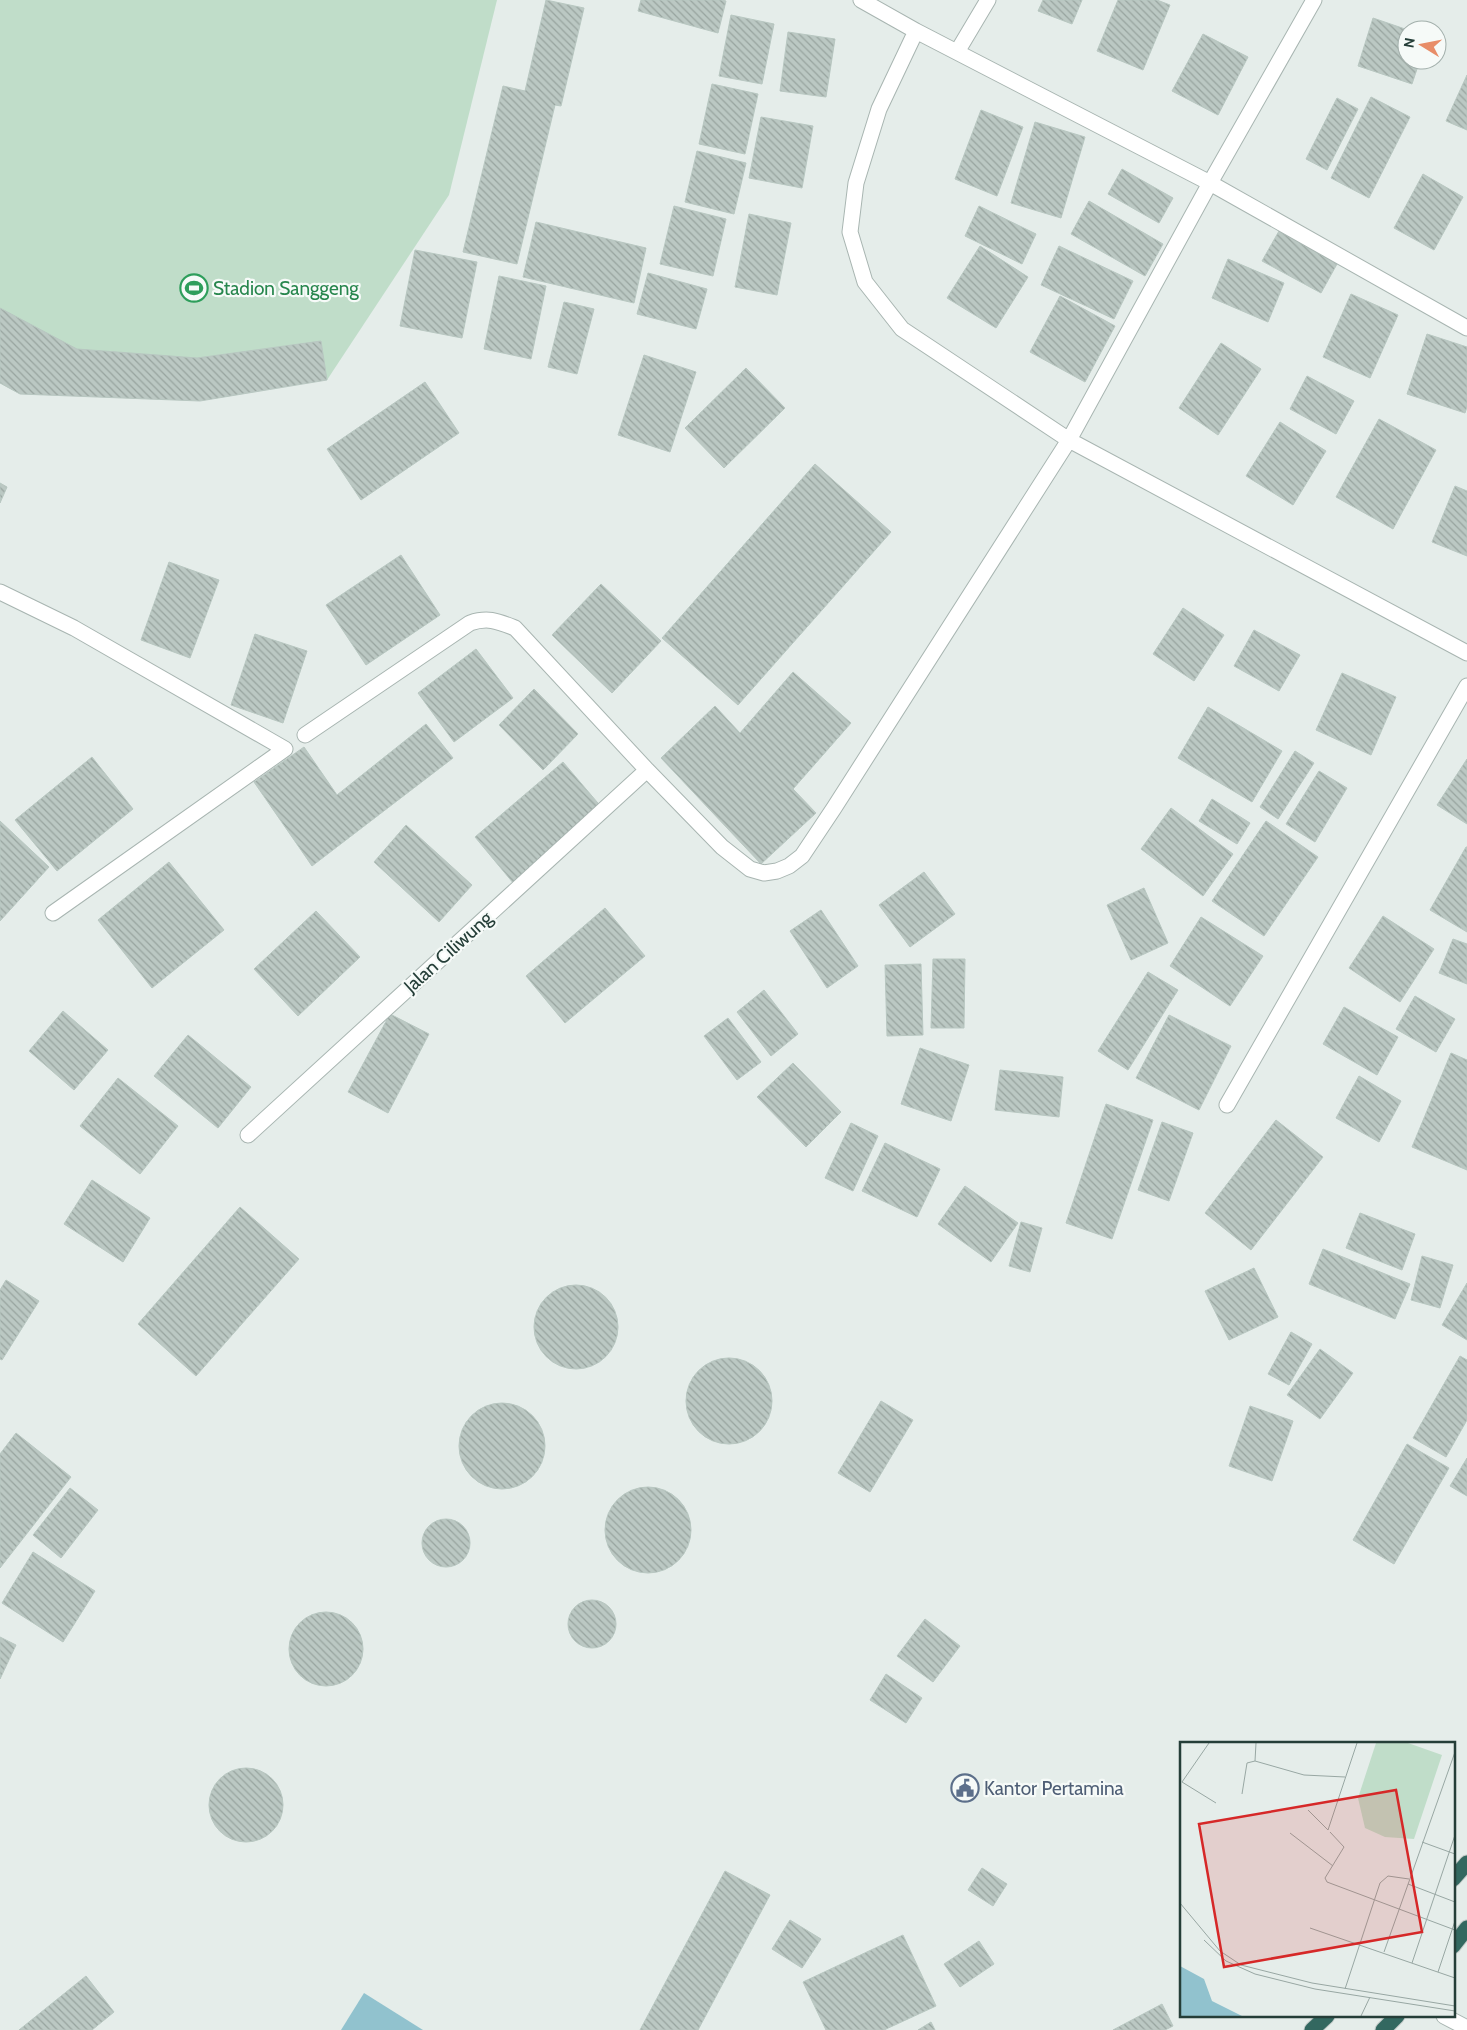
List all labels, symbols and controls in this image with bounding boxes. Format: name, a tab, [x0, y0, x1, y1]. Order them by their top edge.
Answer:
north arrow	[1397, 20, 1447, 70]
text: N	[1399, 36, 1419, 49]
sports icon: Stadion Sanggeng	[179, 273, 209, 303]
place label: Stadion Sanggeng	[213, 277, 359, 300]
street label: Jalan Ciliwung	[398, 906, 497, 998]
inset map	[1180, 1742, 1454, 2018]
public building icon: Kantor Pertamina	[950, 1773, 980, 1803]
place label: Kantor Pertamina	[984, 1777, 1124, 1800]

